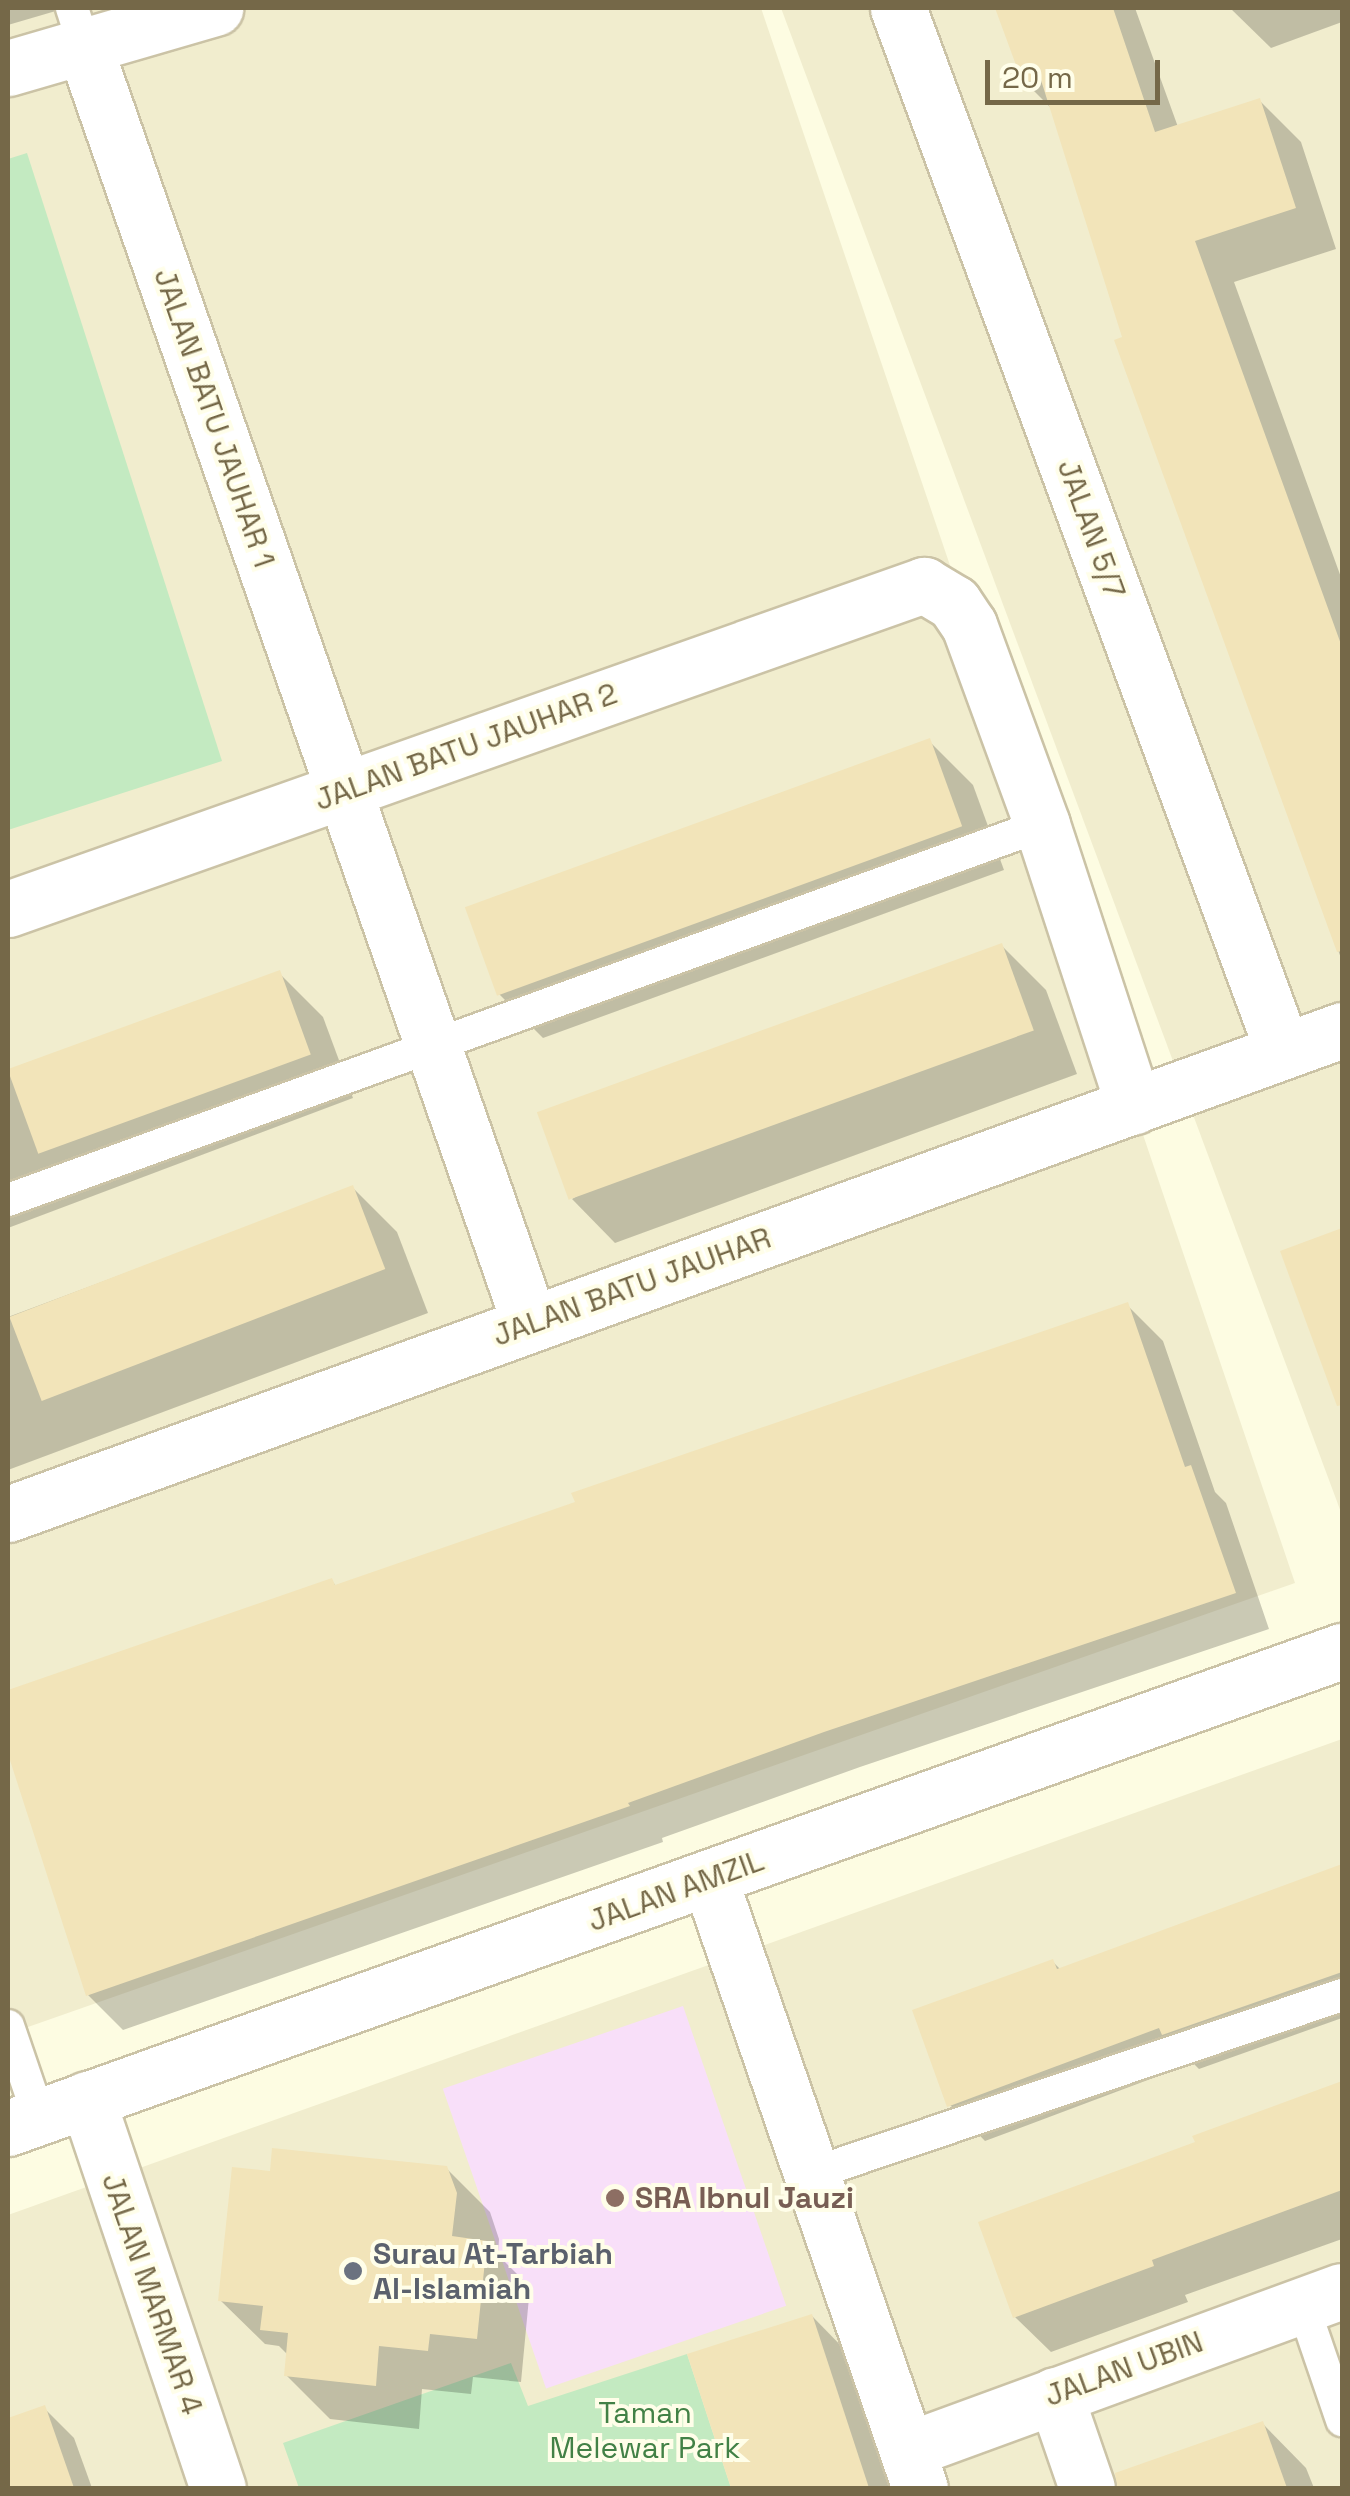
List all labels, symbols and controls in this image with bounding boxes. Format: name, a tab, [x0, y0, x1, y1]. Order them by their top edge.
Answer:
scale bar	[990, 40, 1165, 102]
text: 20 m	[1002, 58, 1073, 97]
street label: JALAN BATU JAUHAR 1	[146, 264, 282, 572]
street label: JALAN 5/7	[1049, 455, 1133, 603]
street label: JALAN BATU JAUHAR 2	[310, 676, 622, 818]
street label: JALAN BATU JAUHAR	[488, 1220, 776, 1354]
street label: JALAN AMZIL	[583, 1843, 769, 1939]
street label: JALAN MARMAR 4	[94, 2169, 210, 2419]
place label: SRA Ibnul Jauzi	[635, 2180, 854, 2216]
marker: SRA Ibnul Jauzi	[604, 2187, 626, 2209]
place label: Surau At-Tarbiah Al-Islamiah	[373, 2236, 613, 2306]
marker: Surau At-Tarbiah Al-Islamiah	[342, 2260, 364, 2282]
street label: JALAN UBIN	[1040, 2324, 1208, 2414]
park label: Taman Melewar Park	[550, 2395, 740, 2466]

